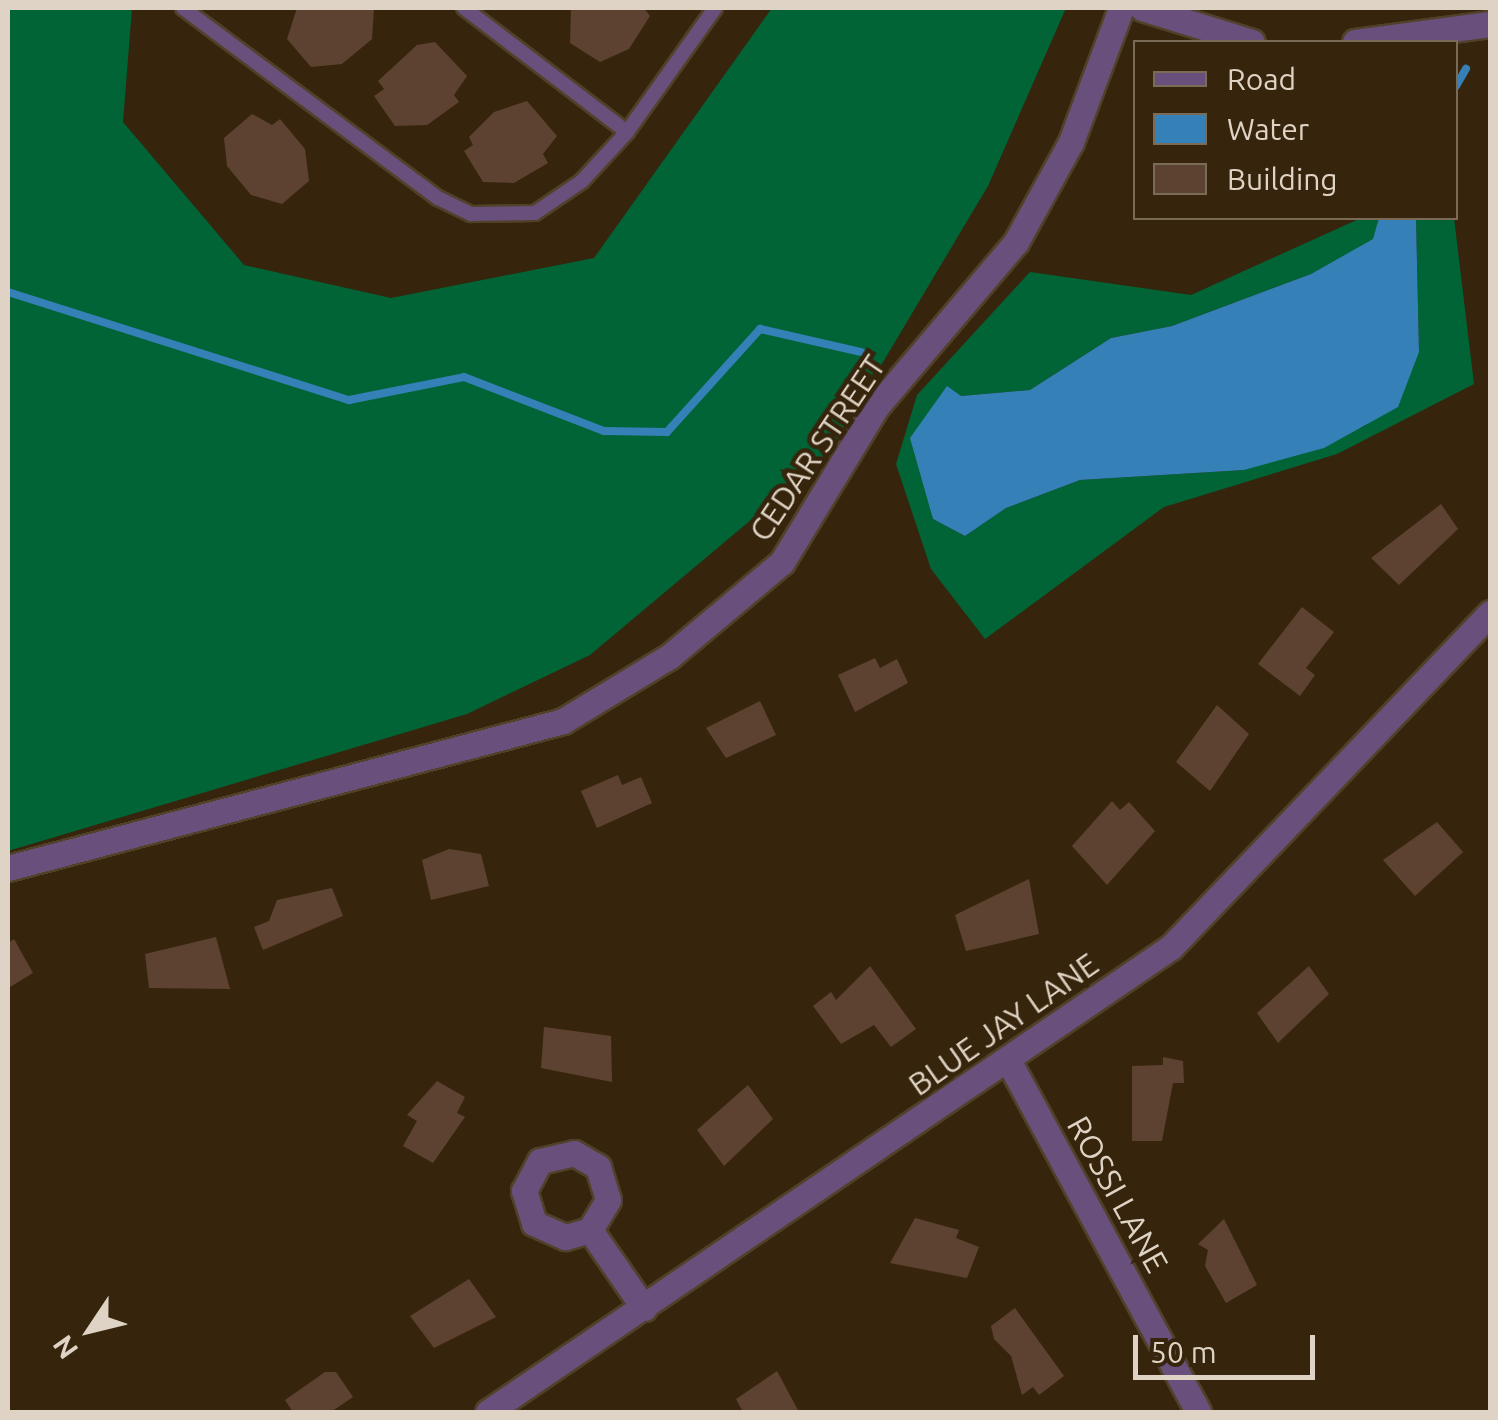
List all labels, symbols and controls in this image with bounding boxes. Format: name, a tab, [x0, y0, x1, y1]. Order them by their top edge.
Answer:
legend	[1133, 40, 1458, 220]
text: Road	[1227, 62, 1296, 96]
text: Water	[1227, 112, 1309, 146]
text: Building	[1227, 162, 1338, 196]
street label: CEDAR STREET	[741, 348, 893, 548]
street label: BLUE JAY LANE	[901, 944, 1105, 1104]
street label: ROSSI LANE	[1059, 1109, 1177, 1279]
north arrow	[40, 1280, 140, 1380]
scale bar	[1138, 1315, 1320, 1377]
text: N	[46, 1330, 84, 1365]
text: 50 m	[1150, 1335, 1217, 1369]

